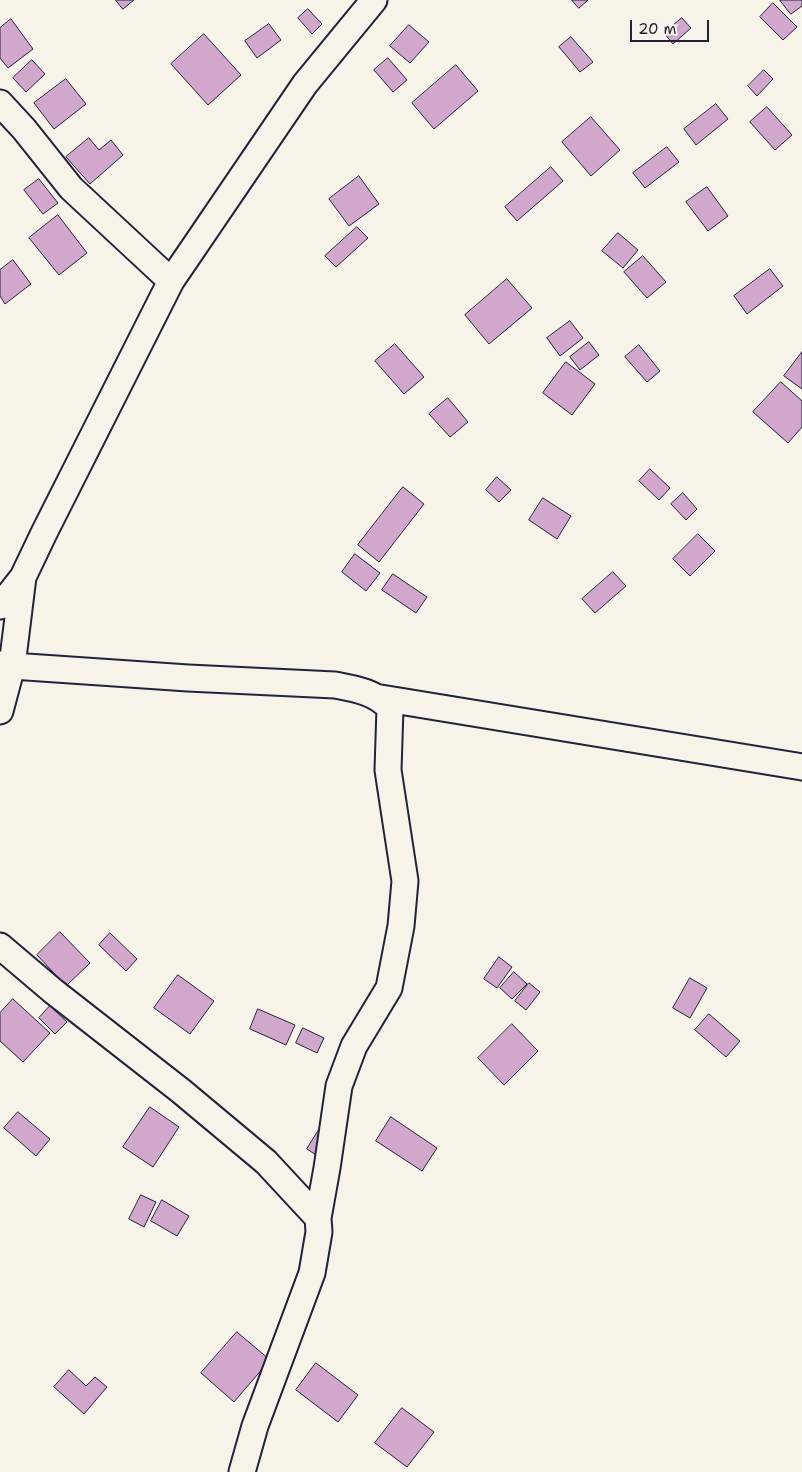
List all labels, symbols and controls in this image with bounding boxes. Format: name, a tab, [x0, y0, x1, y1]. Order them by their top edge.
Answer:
scale bar	[632, 10, 711, 42]
text: 20 m	[638, 19, 677, 39]

